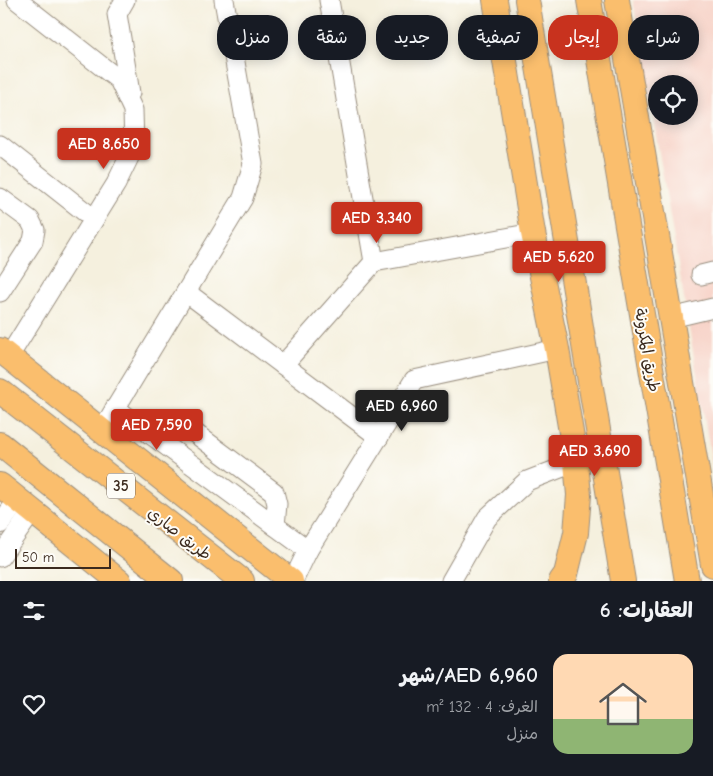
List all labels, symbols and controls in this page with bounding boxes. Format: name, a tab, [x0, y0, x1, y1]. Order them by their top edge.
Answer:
chip: منزل	[217, 15, 288, 60]
chip: شقة	[298, 15, 366, 60]
chip: جديد	[376, 15, 448, 60]
chip: تصفية	[458, 15, 538, 60]
chip: إيجار	[548, 15, 618, 60]
chip: شراء	[628, 15, 699, 60]
map controls	[648, 75, 698, 125]
button: locate	[648, 75, 698, 125]
pin: AED 8,650	[47, 128, 161, 170]
text: AED 8,650	[68, 135, 140, 153]
pin: AED 3,340	[320, 202, 434, 244]
text: AED 3,340	[342, 209, 412, 227]
pin: AED 5,620	[502, 240, 616, 283]
text: AED 5,620	[523, 248, 595, 266]
street label: طريق المكرونة	[631, 307, 663, 393]
pin: AED 6,960	[345, 390, 459, 432]
text: AED 6,960	[366, 397, 438, 415]
pin: AED 7,590	[100, 408, 214, 451]
text: AED 7,590	[122, 416, 192, 434]
pin: AED 3,690	[538, 434, 652, 477]
text: AED 3,690	[560, 442, 630, 460]
road number: 35	[107, 474, 135, 498]
street label: طريق صاري	[143, 504, 215, 566]
scale bar	[15, 546, 111, 569]
text: 50 m	[22, 549, 54, 566]
icon: filters	[20, 597, 48, 625]
text: العقارات: 6	[600, 598, 693, 622]
text: AED 6,960/شهر	[400, 663, 538, 687]
icon: home	[593, 674, 653, 734]
icon: heart	[20, 690, 48, 718]
text: الغرف: 4 · 132 m²	[426, 698, 538, 716]
text: منزل	[506, 725, 538, 743]

